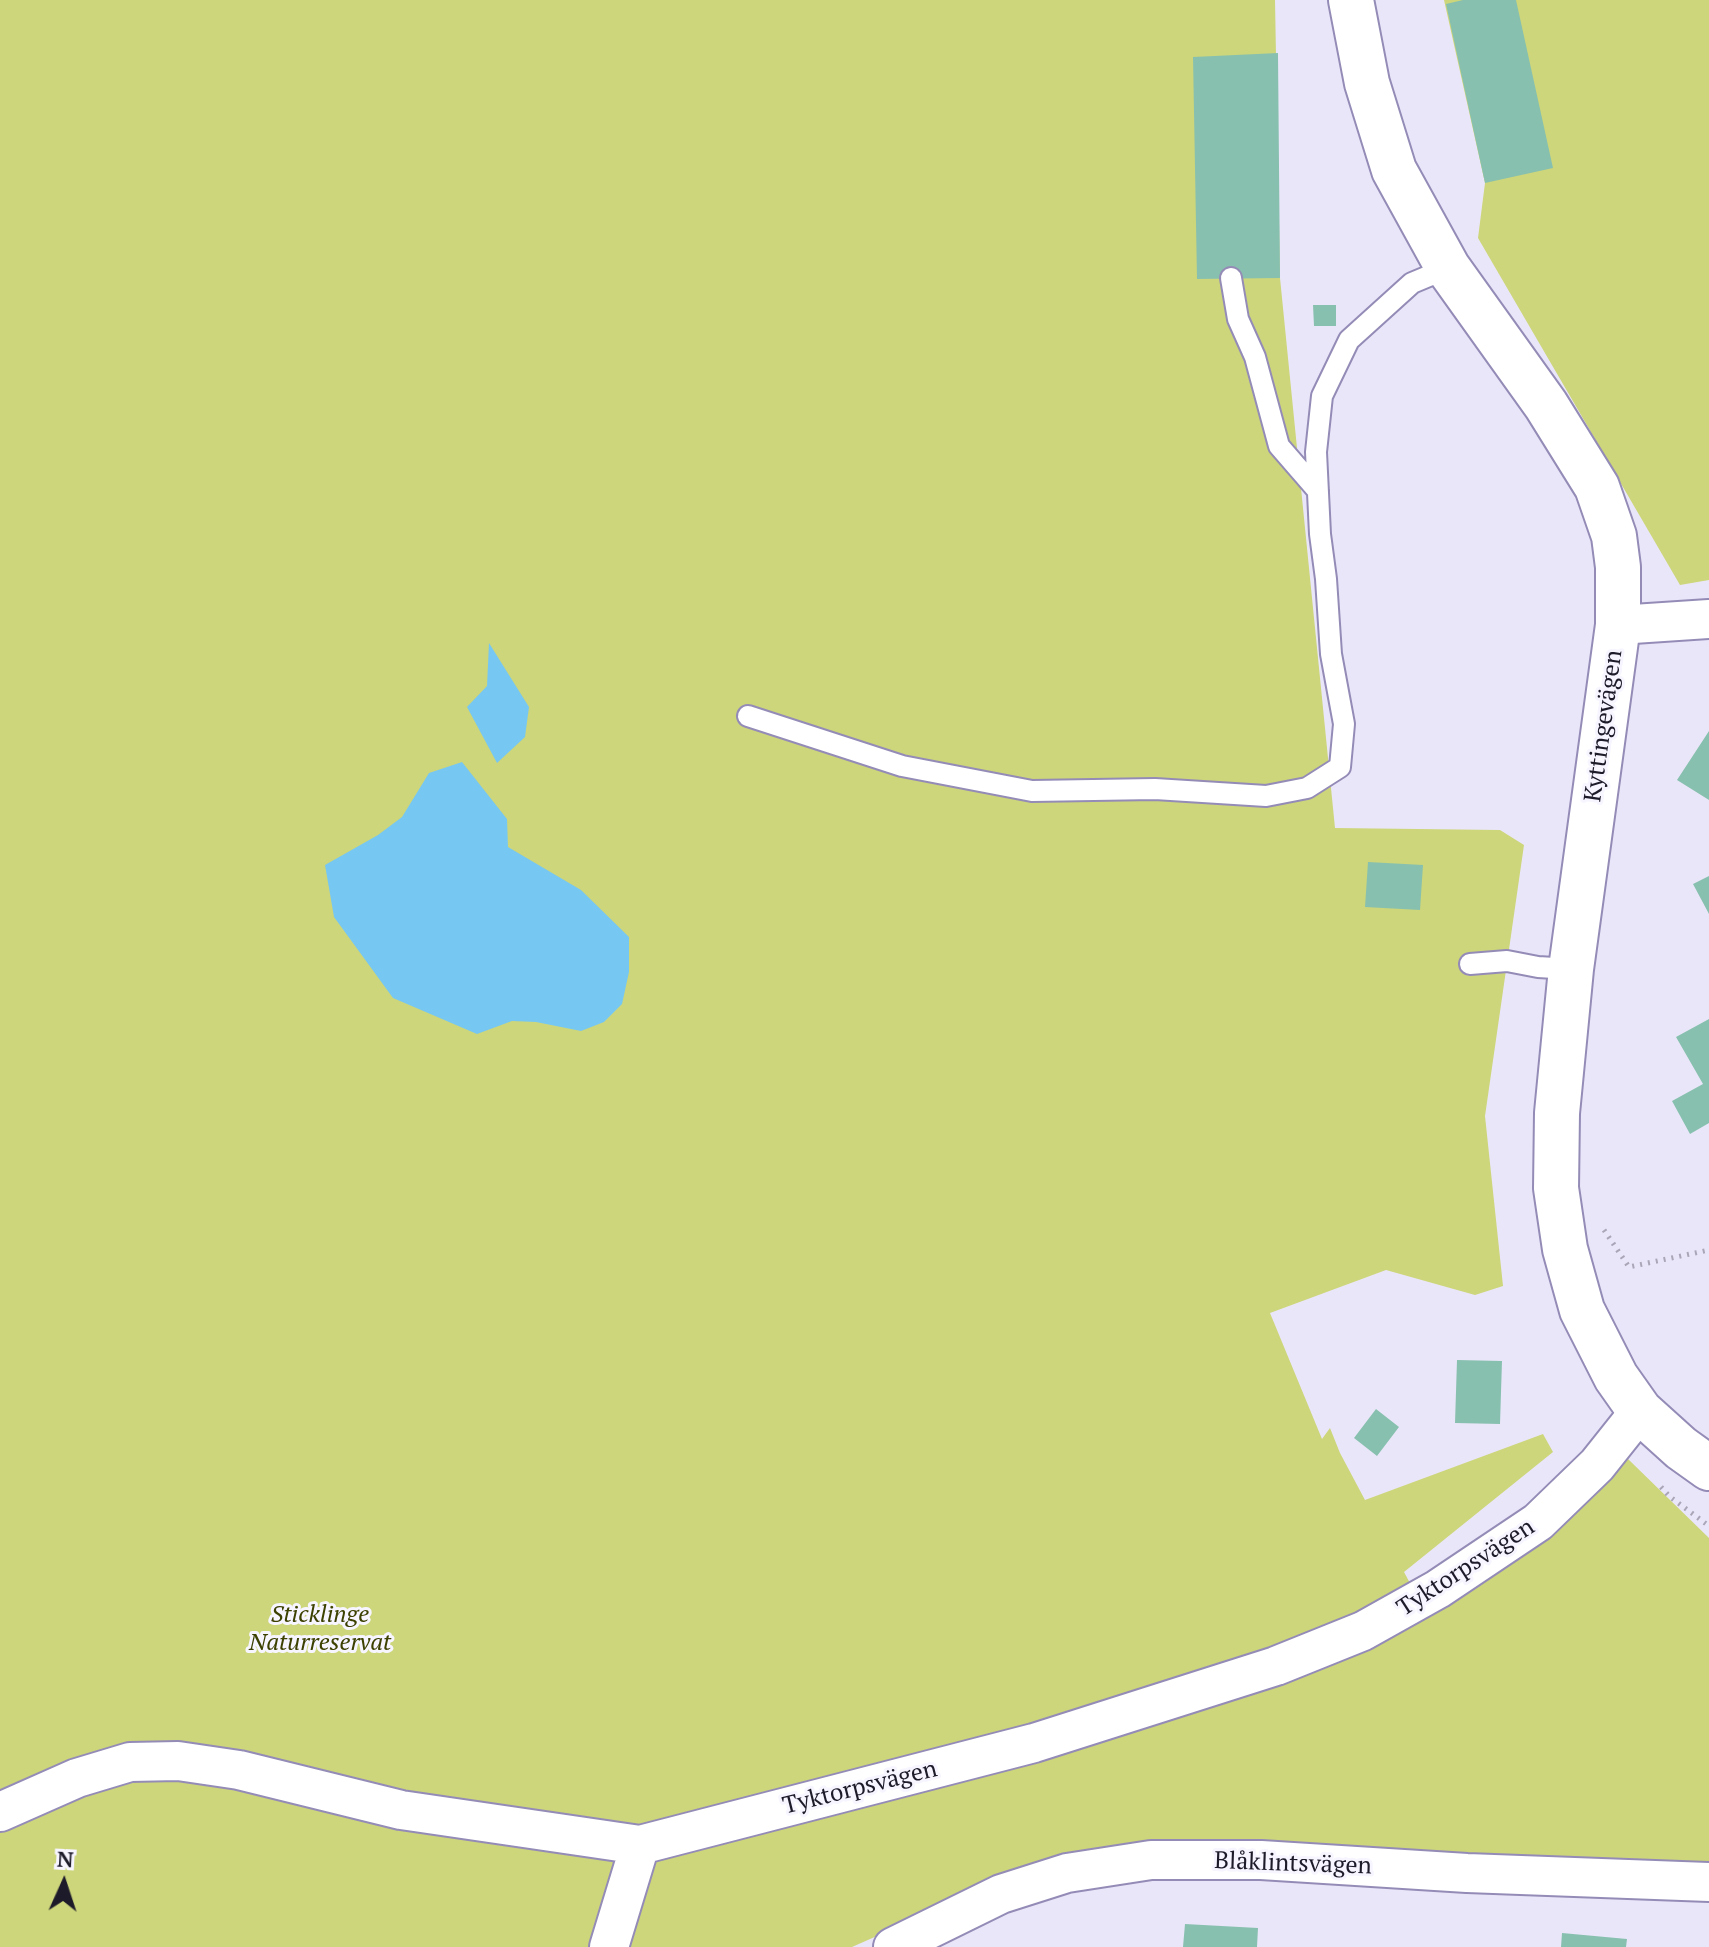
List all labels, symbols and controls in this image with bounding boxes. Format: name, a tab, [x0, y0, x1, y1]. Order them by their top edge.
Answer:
street label: Kyttingevägen	[1579, 648, 1629, 804]
street label: Tyktorpsvägen	[1392, 1513, 1540, 1623]
park label: Sticklinge Naturreservat	[249, 1601, 391, 1657]
street label: Tyktorpsvägen	[780, 1755, 940, 1821]
north arrow	[24, 1843, 104, 1923]
text: N	[56, 1844, 74, 1873]
street label: Blåklintsvägen	[1214, 1847, 1372, 1881]

